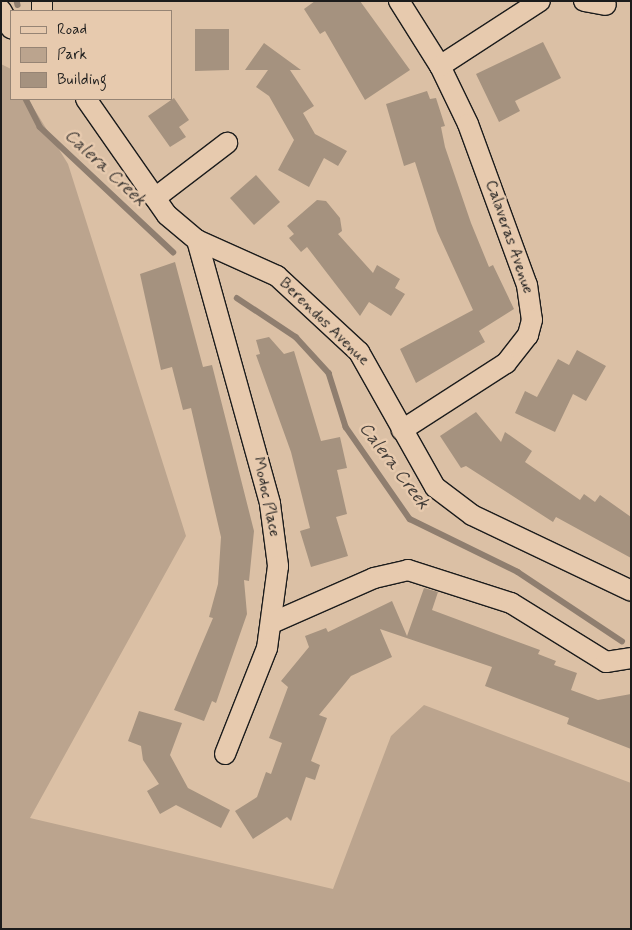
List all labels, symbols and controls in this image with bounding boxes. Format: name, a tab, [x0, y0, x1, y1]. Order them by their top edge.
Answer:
legend	[10, 10, 172, 100]
text: Road	[57, 20, 87, 40]
text: Park	[57, 45, 87, 65]
text: Building	[57, 70, 107, 90]
water label: Calera Creek	[60, 125, 150, 211]
street label: Calaveras Avenue	[480, 176, 538, 298]
street label: Berendos Avenue	[274, 274, 374, 370]
water label: Calera Creek	[354, 418, 434, 514]
street label: Modoc Place	[248, 455, 284, 539]

